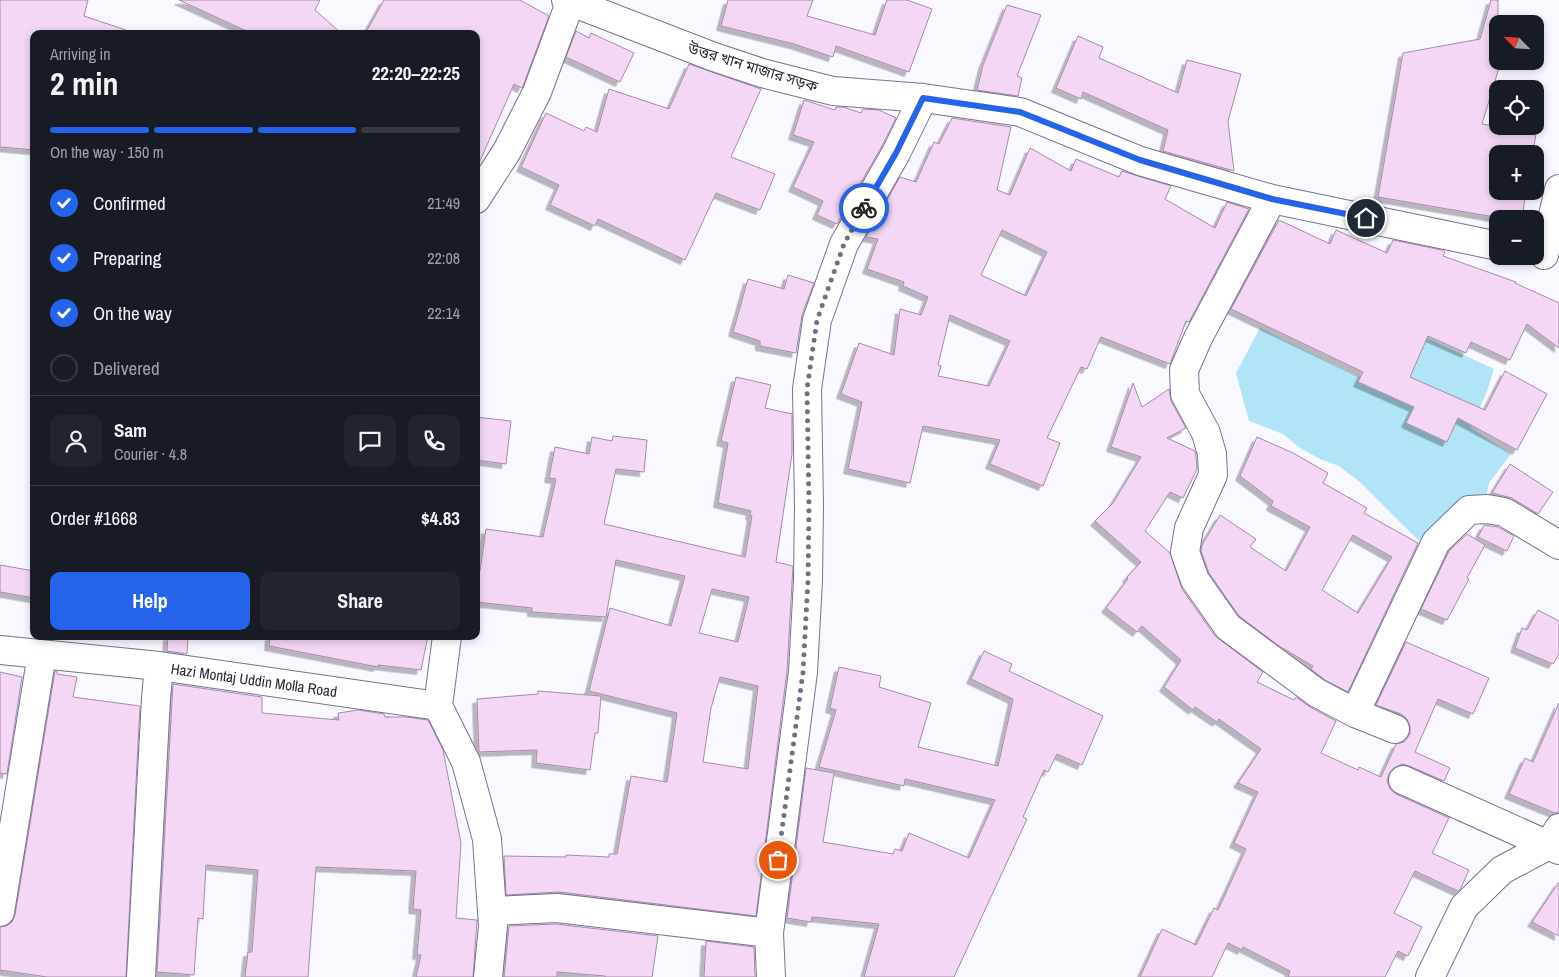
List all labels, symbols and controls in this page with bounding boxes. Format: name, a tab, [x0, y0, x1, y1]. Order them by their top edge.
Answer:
north arrow	[1489, 15, 1544, 70]
map controls	[1489, 15, 1544, 265]
street label: উত্তর খান মাজার সড়ক	[685, 37, 821, 97]
text: Arriving in	[50, 43, 111, 65]
text: 22:20–22:25	[372, 60, 460, 86]
text: 2 min	[50, 62, 119, 105]
button: locate	[1489, 80, 1544, 135]
text: On the way · 150 m	[50, 141, 164, 163]
button: +	[1489, 145, 1544, 200]
courier	[839, 183, 889, 233]
icon: check	[50, 189, 78, 217]
text: Confirmed	[93, 190, 166, 216]
text: 21:49	[427, 192, 460, 214]
icon: bike	[850, 194, 878, 222]
pin	[1345, 197, 1387, 239]
icon: home	[1352, 204, 1380, 232]
button: −	[1489, 210, 1544, 265]
icon: check	[50, 244, 78, 272]
text: Preparing	[93, 245, 161, 271]
text: 22:08	[427, 247, 460, 269]
icon: check	[50, 299, 78, 327]
text: On the way	[93, 300, 172, 326]
text: 22:14	[427, 302, 460, 324]
text: Delivered	[93, 355, 160, 381]
button: person	[50, 415, 102, 467]
button: chat	[344, 415, 396, 467]
button: phone	[408, 415, 460, 467]
text: Sam	[114, 417, 147, 443]
text: Courier · 4.8	[114, 443, 187, 465]
text: Order #1668	[50, 505, 137, 531]
text: $4.83	[421, 505, 460, 531]
button: Help	[50, 572, 250, 630]
button: Share	[260, 572, 460, 630]
street label: Hazi Montaj Uddin Molla Road	[170, 658, 338, 702]
pin	[757, 839, 799, 881]
icon: bag	[764, 846, 792, 874]

